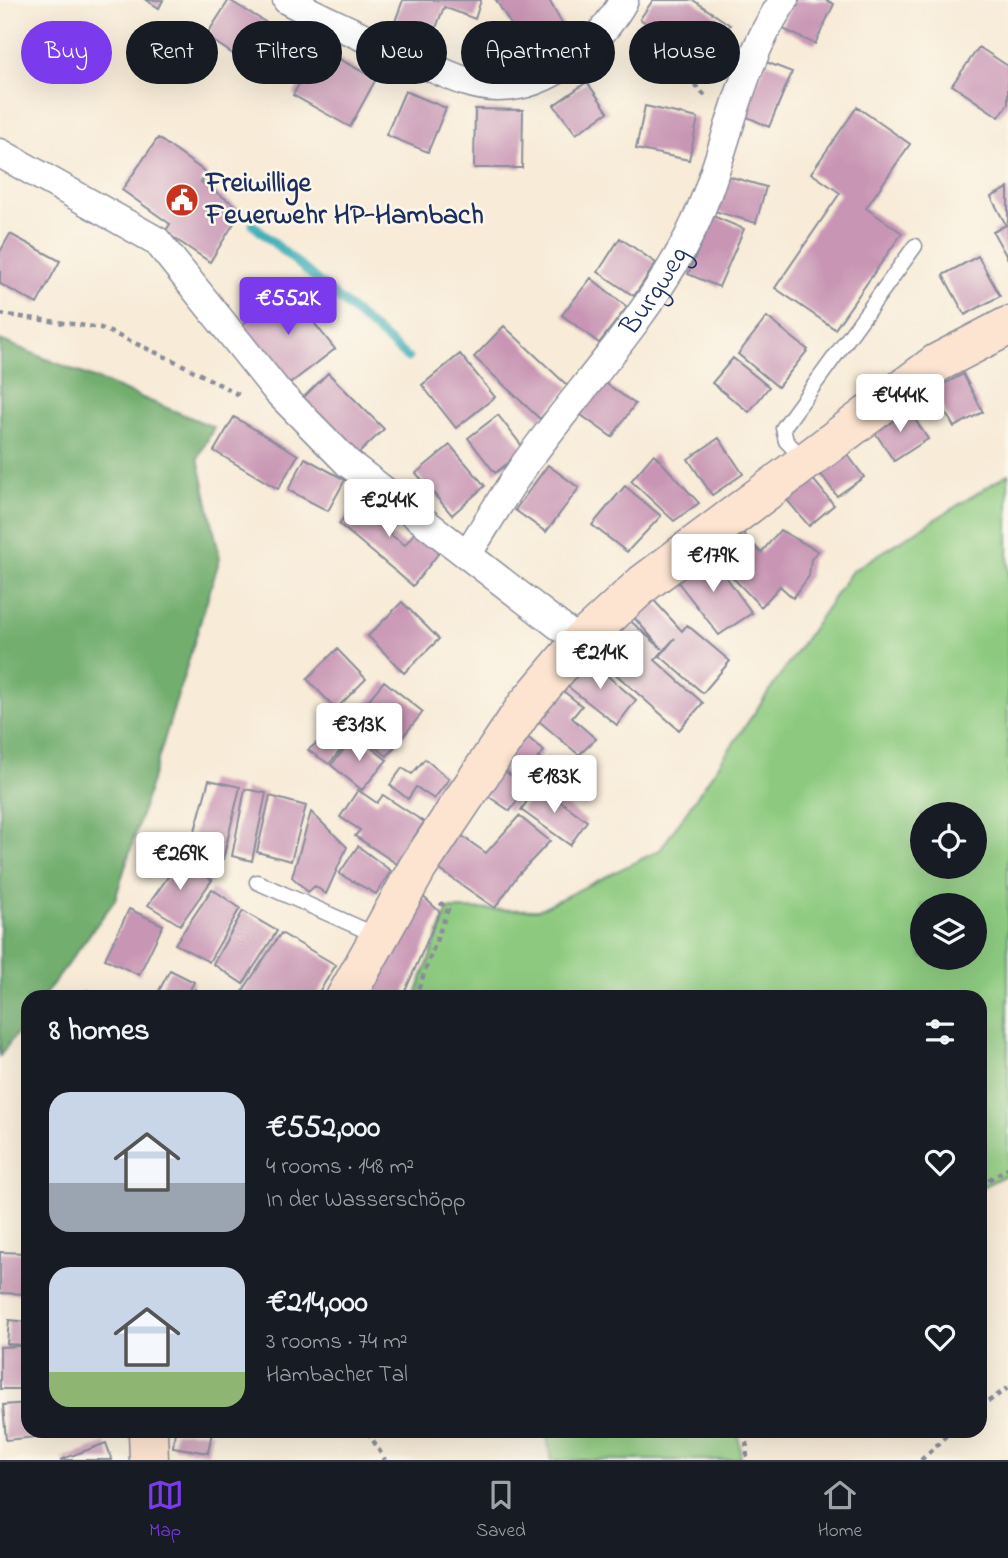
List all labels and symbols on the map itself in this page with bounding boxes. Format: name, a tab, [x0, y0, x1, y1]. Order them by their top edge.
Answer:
place label: Freiwillige Feuerwehr HP-Hambach	[204, 164, 484, 237]
public building icon: Freiwillige Feuerwehr HP-Hambach	[163, 181, 201, 219]
street label: Burgweg	[610, 239, 700, 345]
pin: €552K	[239, 278, 337, 337]
pin: €444K	[851, 374, 949, 434]
pin: €244K	[340, 480, 438, 539]
pin: €179K	[664, 534, 762, 594]
pin: €214K	[551, 632, 649, 691]
pin: €313K	[310, 704, 408, 763]
pin: €183K	[505, 756, 603, 815]
pin: €269K	[131, 832, 229, 892]

